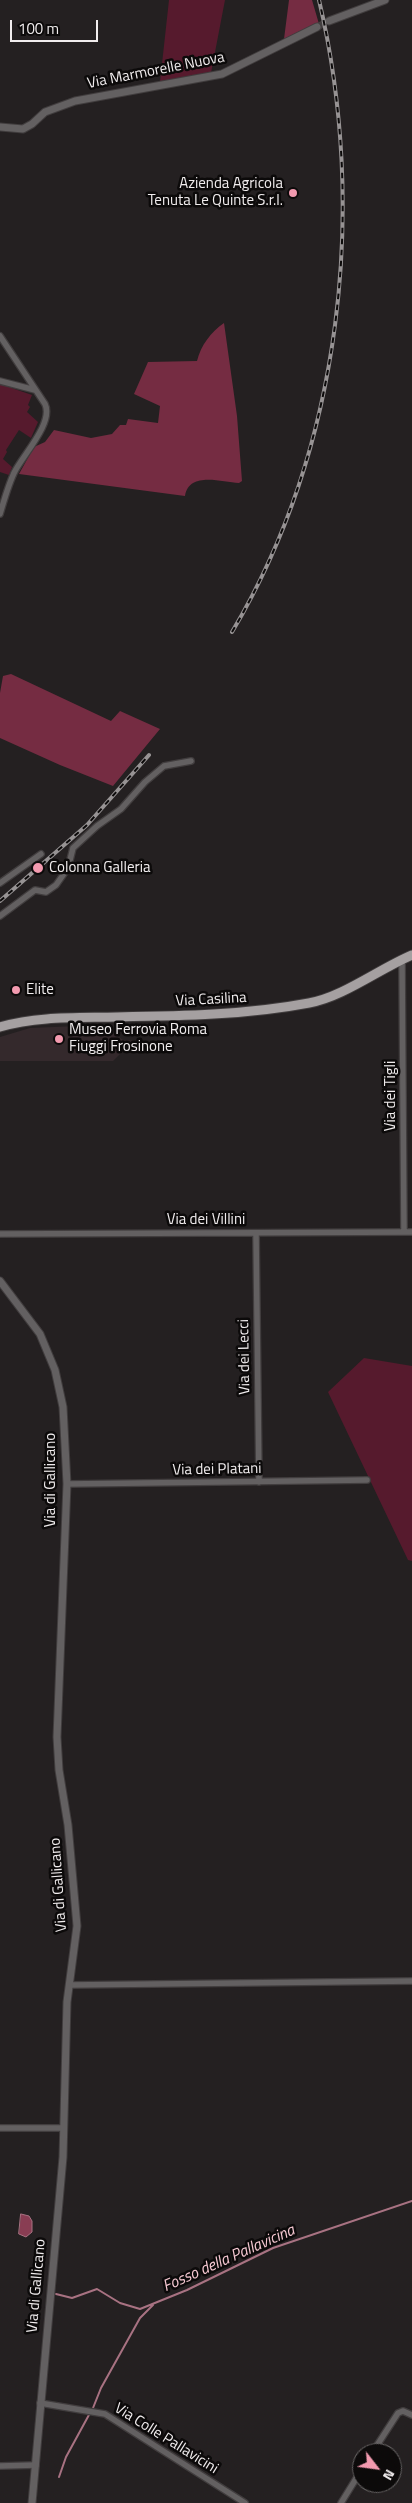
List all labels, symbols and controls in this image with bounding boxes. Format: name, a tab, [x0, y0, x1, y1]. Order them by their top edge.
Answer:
scale bar	[12, 10, 100, 42]
text: 100 m	[18, 17, 59, 40]
street label: Via Marmorelle Nuova	[86, 49, 226, 93]
place label: Azienda Agricola Tenuta Le Quinte S.r.l.	[148, 175, 283, 210]
marker: Azienda Agricola Tenuta Le Quinte S.r.l.	[287, 187, 299, 199]
place label: Colonna Galleria	[49, 859, 150, 877]
marker: Colonna Galleria	[31, 861, 45, 875]
place label: Elite	[26, 981, 54, 999]
marker: Elite	[10, 984, 22, 996]
street label: Via Casilina	[175, 989, 247, 1011]
place label: Museo Ferrovia Roma Fiuggi Frosinone	[69, 1021, 207, 1056]
marker: Museo Ferrovia Roma Fiuggi Frosinone	[53, 1033, 65, 1045]
street label: Via dei Tigli	[382, 1061, 400, 1131]
street label: Via dei Villini	[167, 1211, 245, 1229]
street label: Via dei Lecci	[235, 1319, 255, 1395]
street label: Via di Gallicano	[42, 1433, 60, 1527]
street label: Via dei Platani	[172, 1460, 262, 1480]
street label: Via di Gallicano	[47, 1837, 71, 1933]
water label: Fosso della Pallavicina	[160, 2221, 298, 2297]
street label: Via di Gallicano	[24, 2238, 50, 2334]
street label: Via Colle Pallavicini	[111, 2400, 221, 2478]
north arrow	[352, 2443, 402, 2493]
text: N	[378, 2466, 401, 2485]

